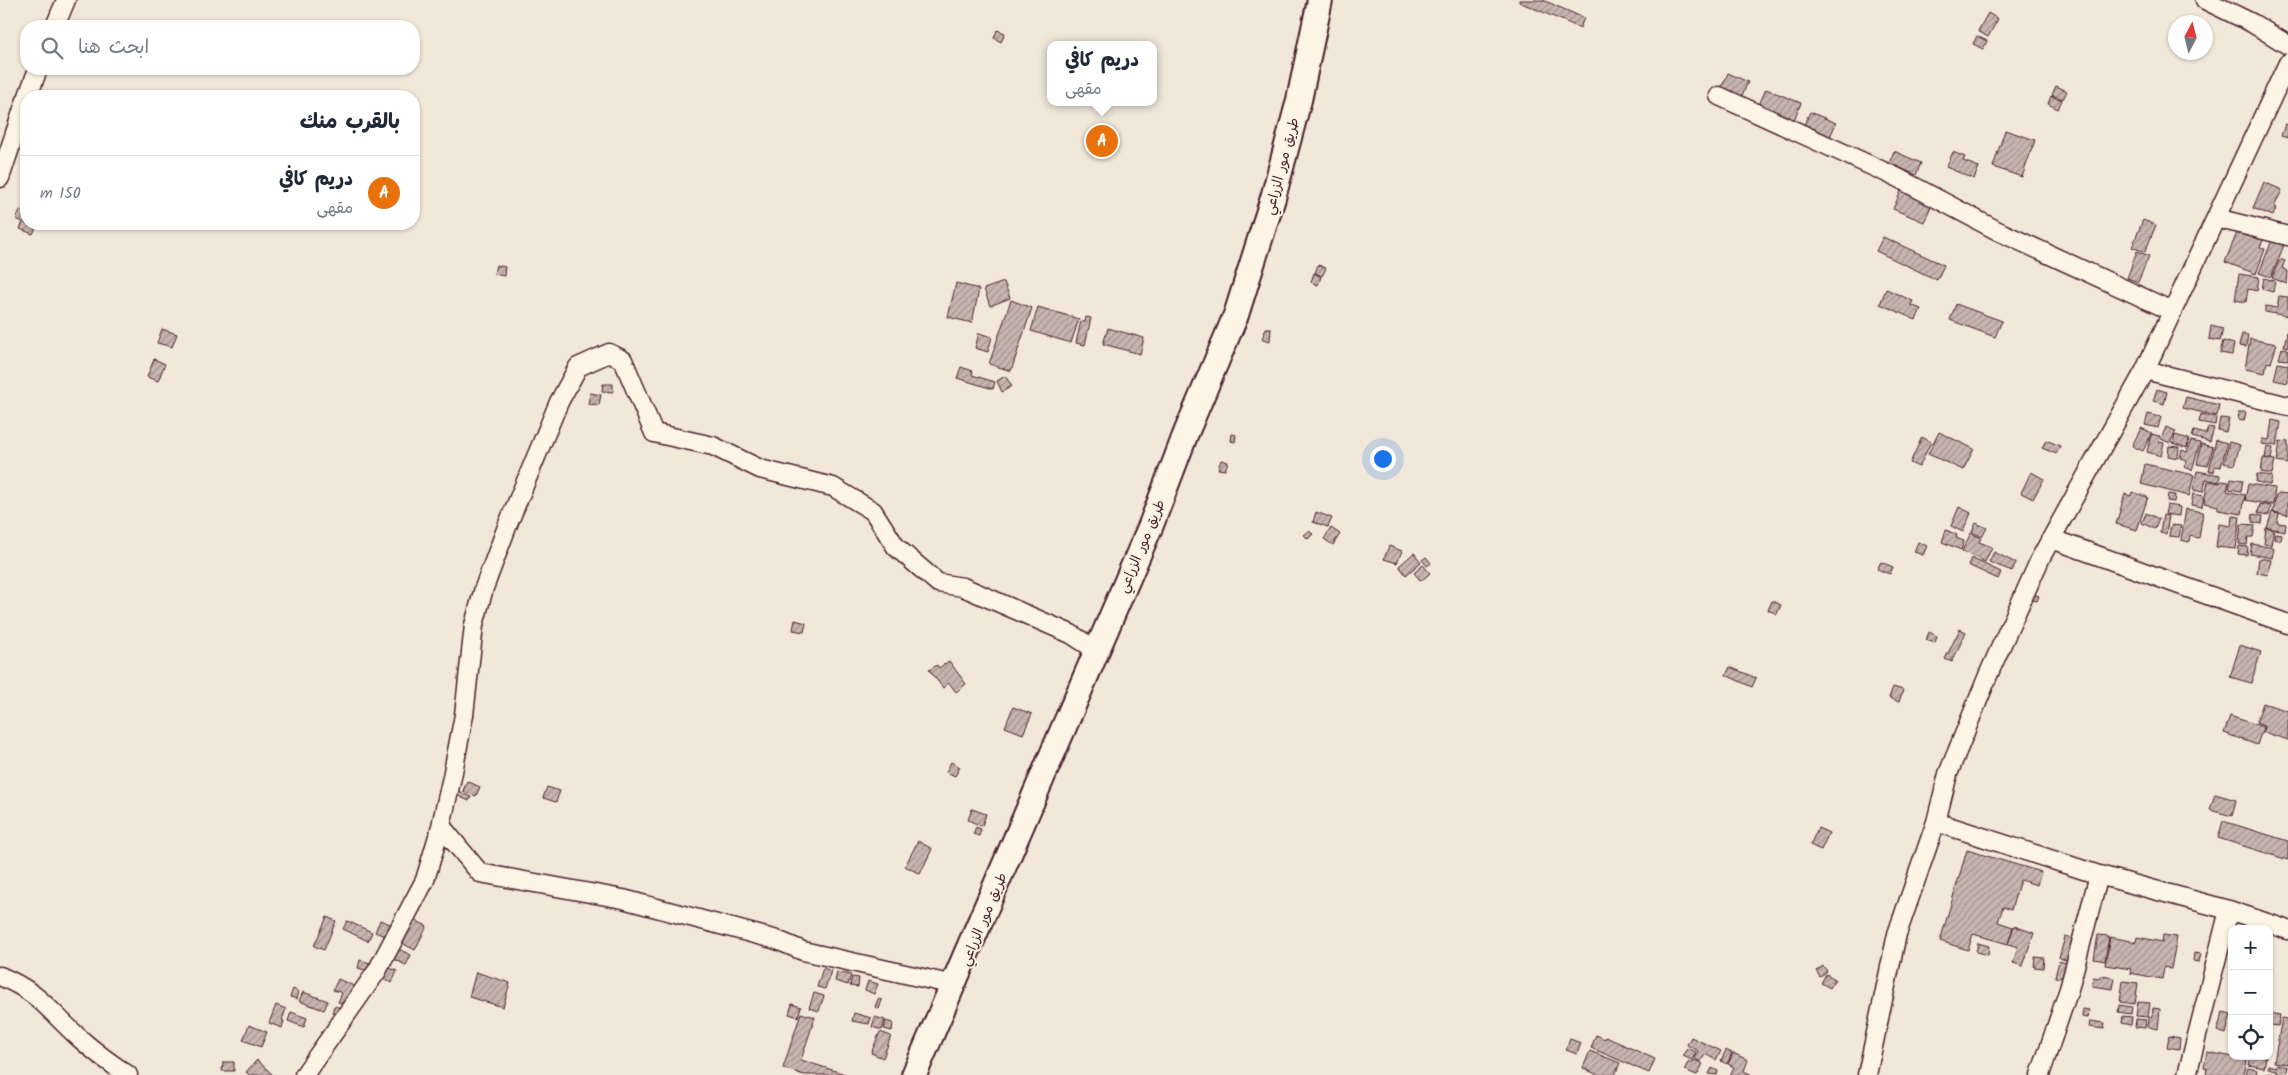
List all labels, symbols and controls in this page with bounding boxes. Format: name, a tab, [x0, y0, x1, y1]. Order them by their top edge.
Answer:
north arrow	[2168, 15, 2213, 60]
search box	[20, 20, 420, 75]
text: ابحث هنا	[78, 33, 149, 63]
icon: search	[38, 34, 66, 62]
popup	[1047, 41, 1157, 106]
text: دريم كافي	[1065, 46, 1139, 76]
text: مقهى	[1065, 77, 1102, 102]
text: بالقرب منك	[300, 106, 400, 139]
street label: طريق مور الزراعي	[1258, 115, 1306, 218]
pin: A	[1086, 122, 1118, 160]
text: دريم كافي	[279, 165, 353, 195]
text: 150 m	[40, 181, 81, 206]
text: A	[379, 181, 389, 206]
text: مقهى	[316, 196, 353, 221]
your location	[1370, 446, 1396, 472]
street label: طريق مور الزراعي	[1112, 496, 1172, 597]
street label: طريق مور الزراعي	[954, 869, 1014, 970]
map controls	[2228, 925, 2273, 1060]
button: +	[2228, 925, 2273, 970]
button: −	[2228, 970, 2273, 1015]
button: locate	[2228, 1015, 2273, 1060]

